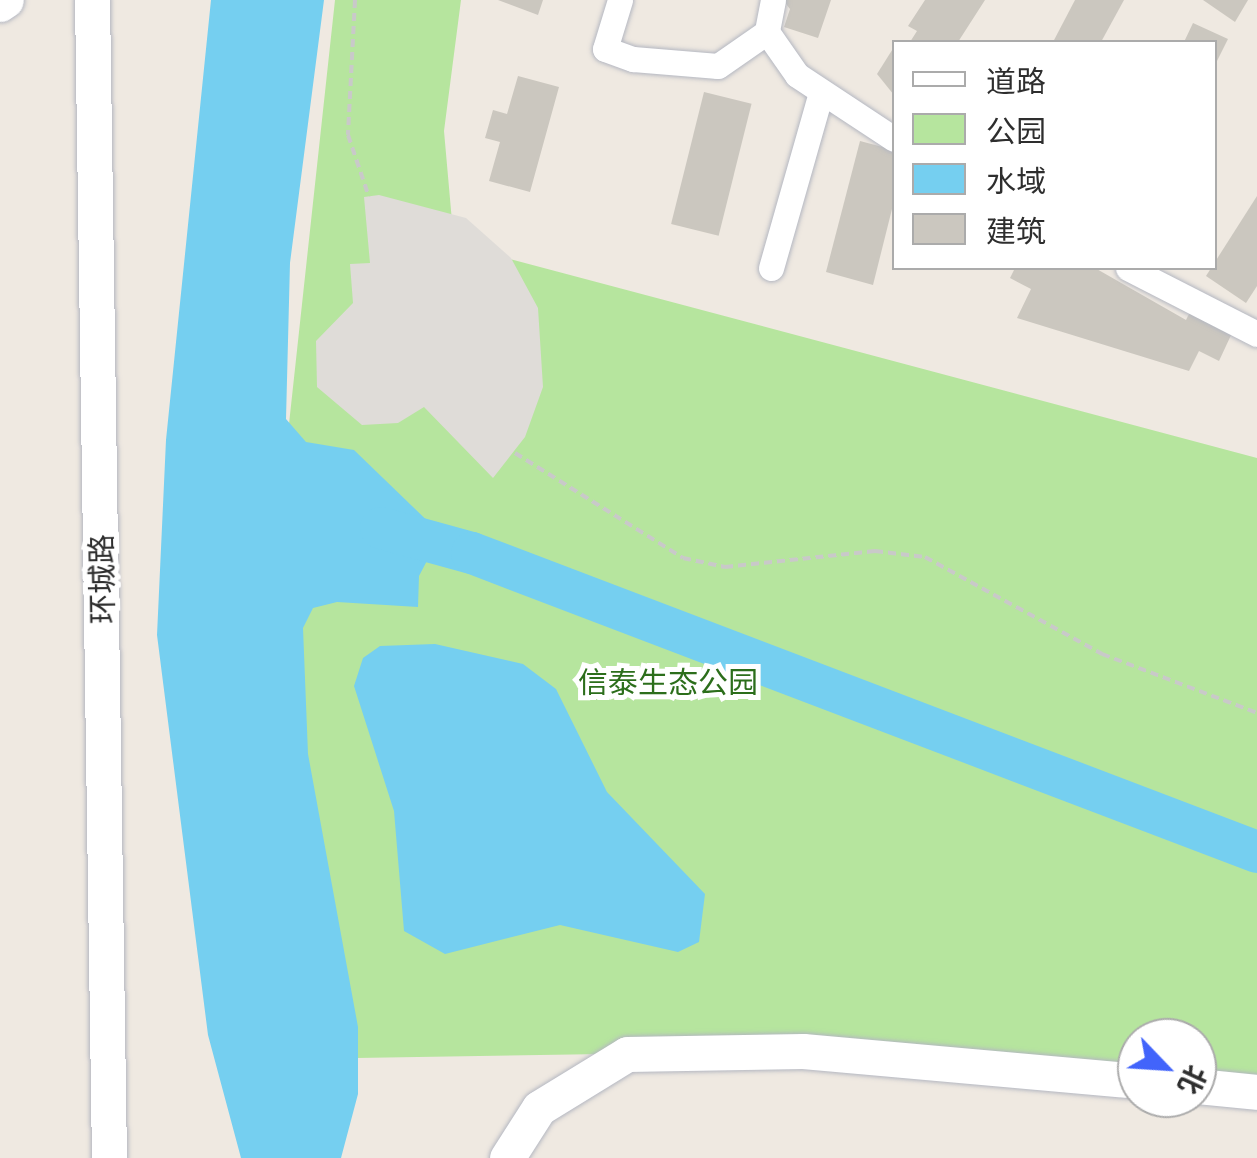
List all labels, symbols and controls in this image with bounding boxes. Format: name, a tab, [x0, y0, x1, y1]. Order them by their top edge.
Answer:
legend	[892, 40, 1217, 270]
text: 道路	[986, 63, 1046, 100]
text: 公园	[986, 113, 1046, 150]
text: 水域	[986, 163, 1046, 200]
text: 建筑	[986, 213, 1046, 250]
street label: 环城路	[84, 534, 122, 624]
park label: 信泰生态公园	[578, 665, 758, 701]
north arrow	[1117, 1018, 1217, 1118]
text: 北	[1171, 1060, 1214, 1100]

